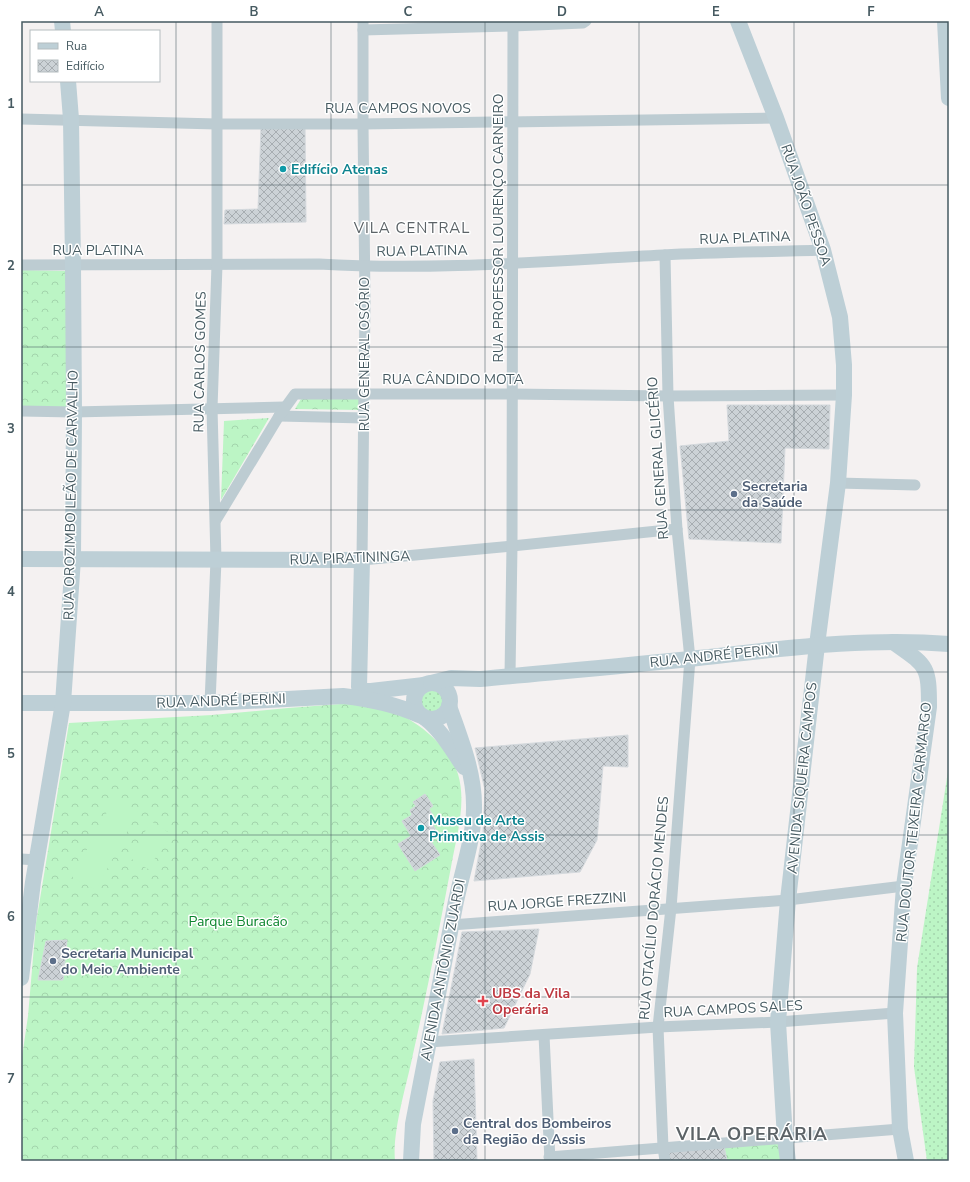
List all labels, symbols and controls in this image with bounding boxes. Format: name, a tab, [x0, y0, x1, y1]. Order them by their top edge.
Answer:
text: A	[94, 3, 104, 21]
text: B	[250, 3, 259, 21]
text: C	[404, 3, 413, 21]
text: D	[557, 3, 567, 21]
text: E	[712, 3, 720, 21]
text: F	[867, 3, 875, 21]
legend	[30, 30, 160, 82]
text: Rua	[66, 38, 87, 54]
text: Edifício	[66, 58, 105, 74]
street label: RUA PROFESSOR LOURENÇO CARNEIRO	[489, 93, 508, 363]
text: 1	[7, 95, 15, 113]
street label: RUA CAMPOS NOVOS	[325, 99, 471, 118]
street label: RUA JOÃO PESSOA	[776, 142, 836, 268]
place label: Edifício Atenas	[291, 160, 388, 179]
marker: Edifício Atenas	[278, 164, 288, 174]
district label: VILA CENTRAL	[353, 218, 470, 238]
street label: RUA PLATINA	[699, 227, 791, 249]
street label: RUA PLATINA	[52, 241, 144, 260]
street label: RUA PLATINA	[376, 241, 468, 261]
text: 2	[7, 257, 15, 275]
street label: RUA GENERAL OSÓRIO	[355, 277, 374, 431]
street label: RUA CARLOS GOMES	[189, 291, 211, 433]
street label: RUA OROZIMBO LEÃO DE CARVALHO	[59, 370, 83, 620]
street label: RUA CÂNDIDO MOTA	[382, 370, 524, 389]
street label: RUA GENERAL GLICÉRIO	[643, 376, 673, 540]
text: 3	[7, 420, 15, 438]
place label: Secretaria da Saúde	[742, 477, 808, 512]
marker: Secretaria da Saúde	[729, 489, 739, 499]
street label: RUA PIRATININGA	[289, 546, 411, 570]
text: 4	[7, 583, 15, 601]
street label: RUA ANDRÉ PERINI	[649, 640, 779, 672]
street label: AVENIDA SIQUEIRA CAMPOS	[782, 681, 822, 875]
street label: RUA ANDRÉ PERINI	[156, 689, 286, 713]
street label: RUA DOUTOR TEIXEIRA CARMARGO	[892, 701, 936, 943]
text: 5	[7, 745, 15, 763]
street label: RUA OTACÍLIO DORÁCIO MENDES	[635, 795, 673, 1021]
place label: Museu de Arte Primitiva de Assis	[429, 811, 545, 846]
marker: Museu de Arte Primitiva de Assis	[416, 823, 426, 833]
street label: AVENIDA ANTÔNIO ZUARDI	[416, 878, 470, 1062]
street label: RUA JORGE FREZZINI	[487, 888, 627, 916]
text: 6	[7, 908, 15, 926]
park label: Parque Buracão	[188, 912, 288, 931]
place label: Secretaria Municipal do Meio Ambiente	[61, 944, 194, 979]
marker: Secretaria Municipal do Meio Ambiente	[48, 956, 58, 966]
place label: UBS da Vila Operária	[492, 984, 570, 1019]
marker: UBS da Vila Operária	[477, 995, 489, 1007]
street label: RUA CAMPOS SALES	[663, 996, 803, 1022]
text: 7	[7, 1070, 15, 1088]
place label: Central dos Bombeiros da Região de Assis	[463, 1114, 612, 1149]
district label: VILA OPERÁRIA	[675, 1122, 828, 1146]
marker: Central dos Bombeiros da Região de Assis	[450, 1126, 460, 1136]

